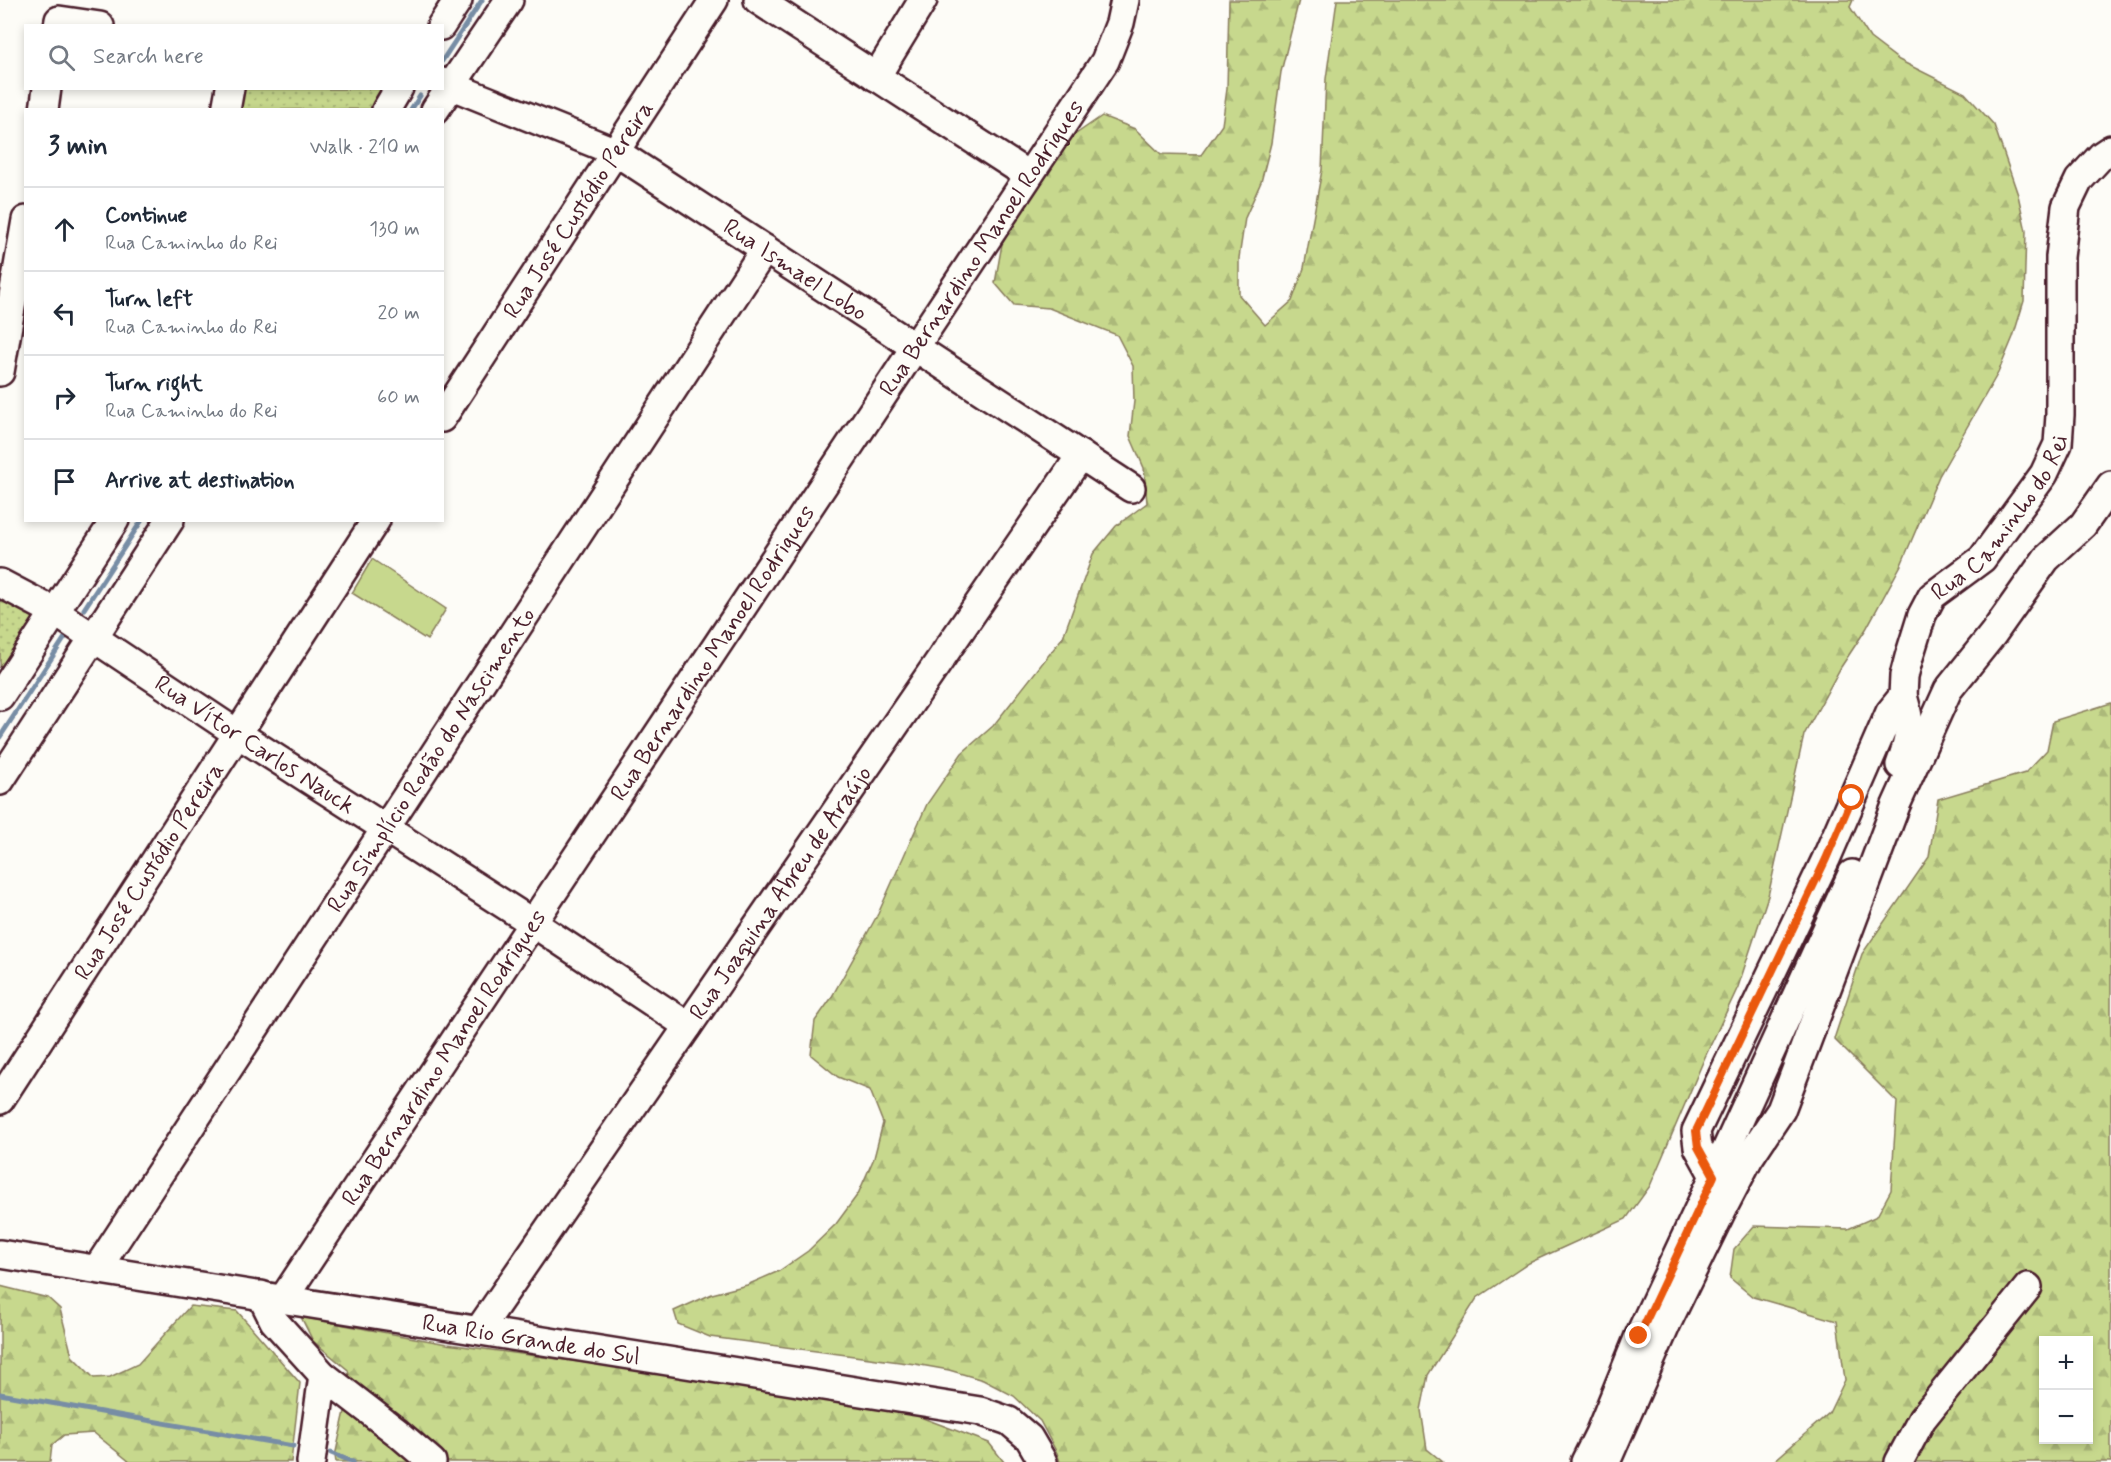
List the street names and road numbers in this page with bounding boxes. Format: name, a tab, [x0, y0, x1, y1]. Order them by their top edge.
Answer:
street label: Rua Bernardino Manoel Rodrigues	[873, 94, 1092, 403]
street label: Rua José Custódio Pereira	[497, 95, 661, 325]
street label: Rua Ismael Lobo	[717, 212, 873, 329]
street label: Rua Caminho do Rei	[1925, 435, 2076, 609]
street label: Rua Bernardino Manoel Rodrigues	[604, 499, 823, 807]
street label: Rua Simplício Rodão do Nascimento	[321, 602, 543, 919]
street label: Rua Vítor Carlos Nauck	[148, 669, 361, 822]
street label: Rua José Custódio Pereira	[68, 757, 232, 987]
street label: Rua Joaquina Abreu de Araújo	[683, 760, 880, 1027]
street label: Rua Bernardino Manoel Rodrigues	[335, 904, 554, 1212]
street label: Rua Rio Grande do Sul	[420, 1308, 642, 1373]

